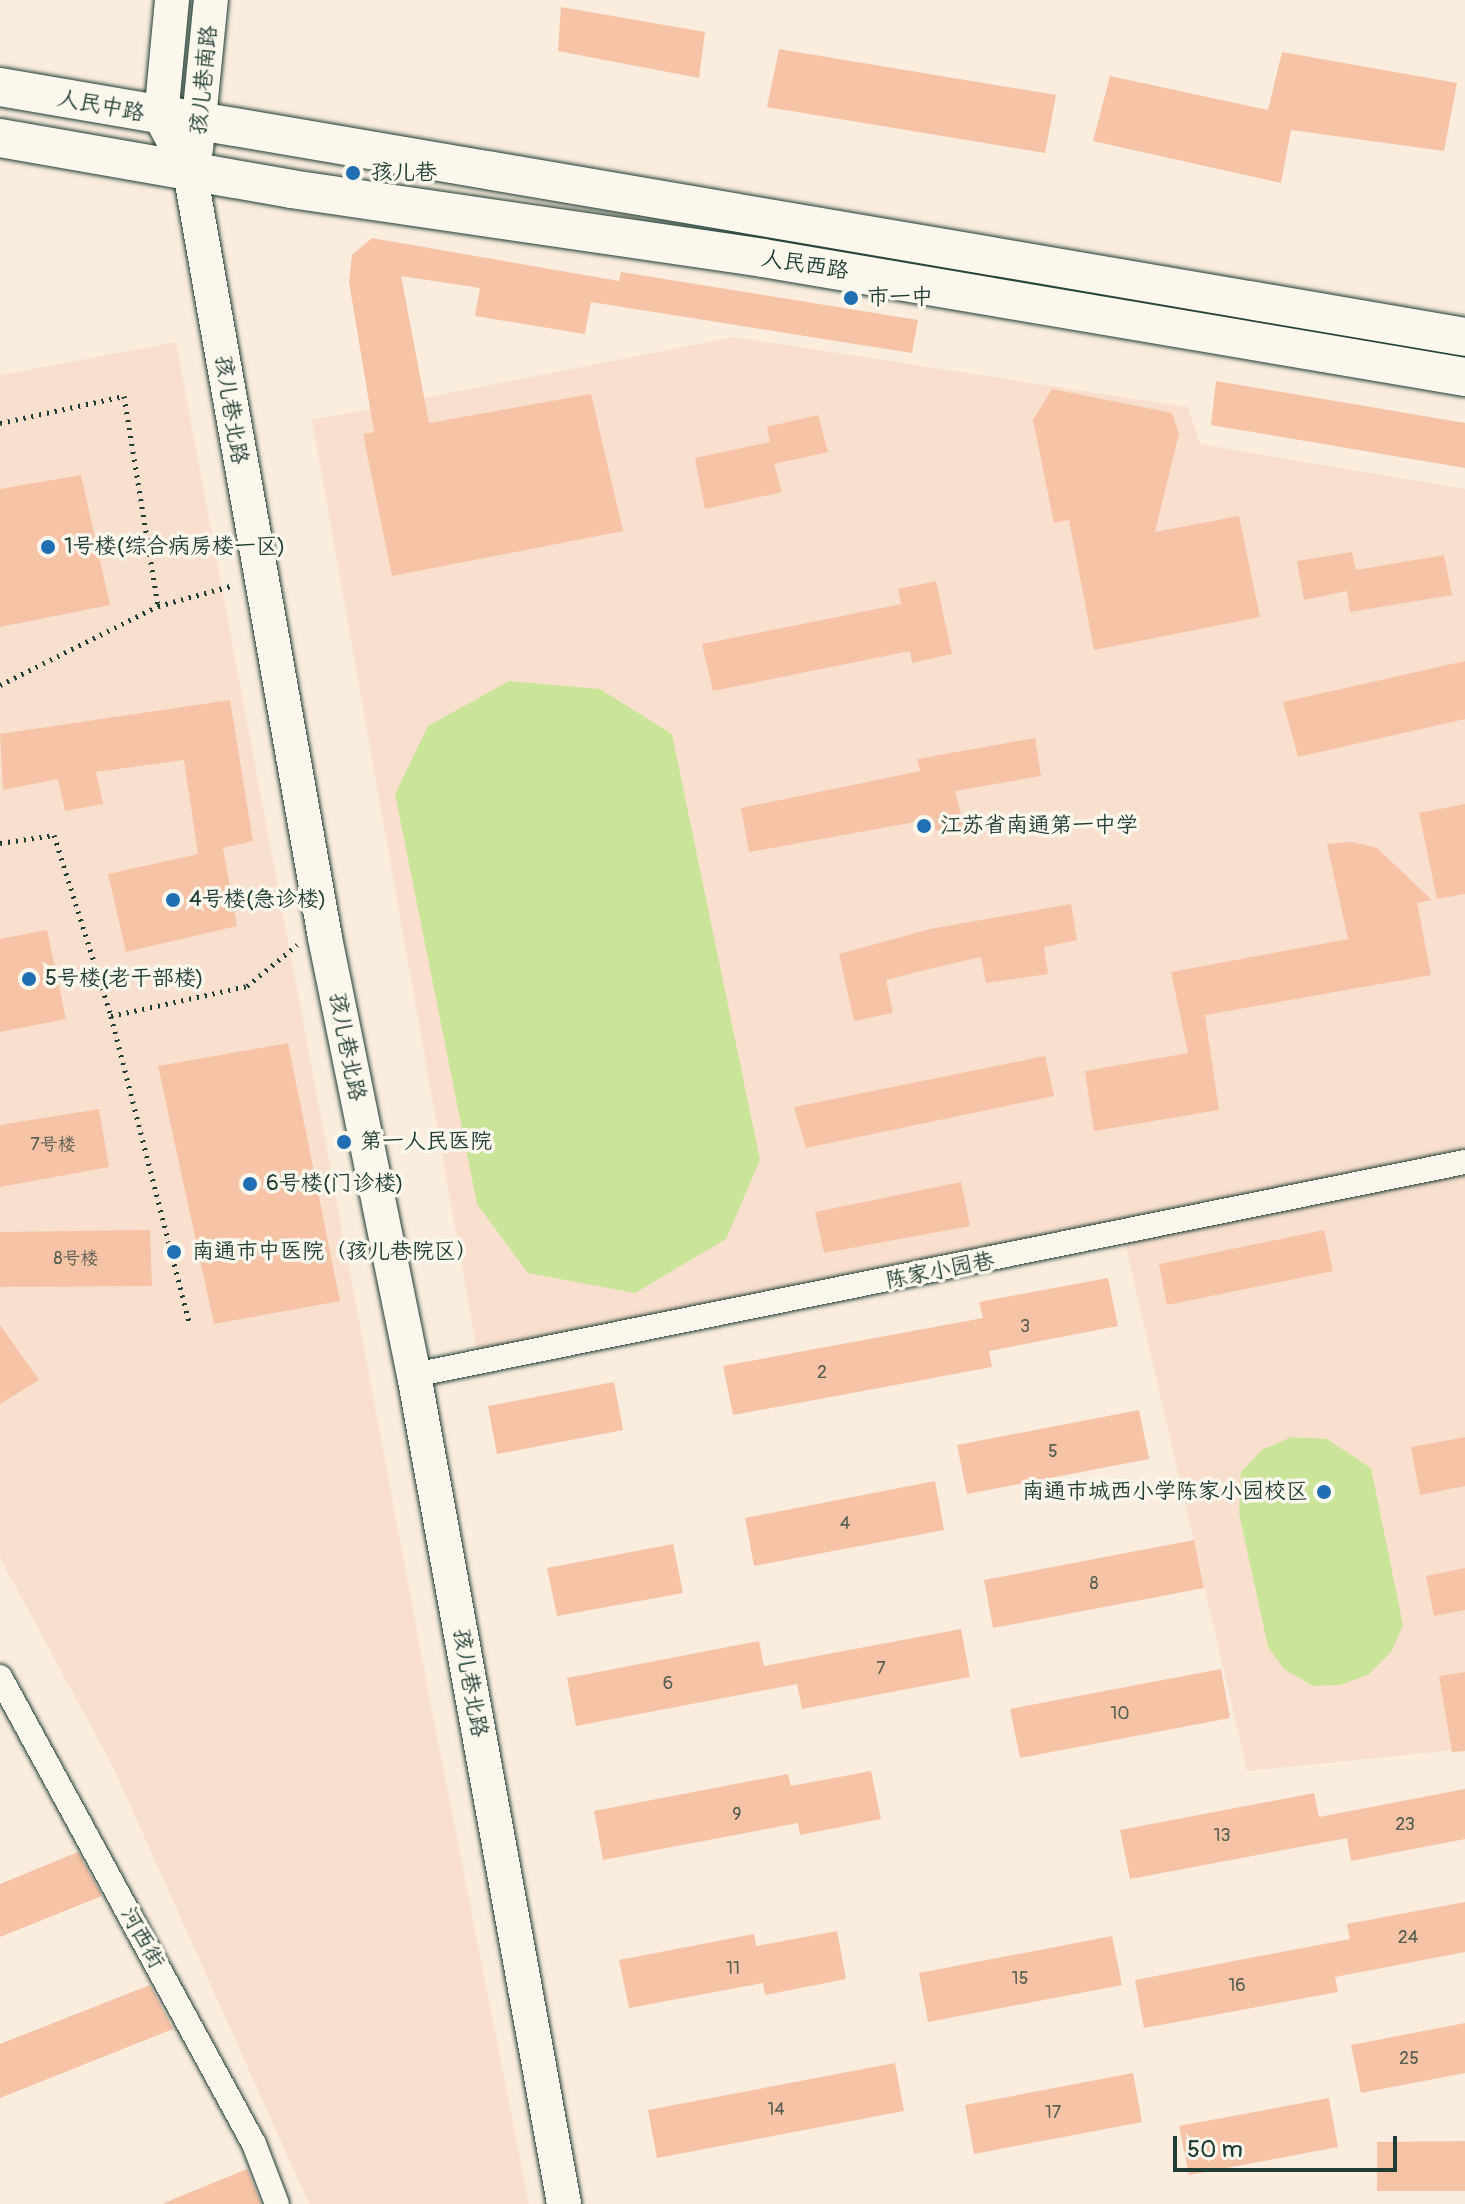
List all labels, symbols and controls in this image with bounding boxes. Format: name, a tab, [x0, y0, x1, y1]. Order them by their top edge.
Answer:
street label: 孩儿巷南路	[185, 24, 223, 136]
street label: 人民中路	[55, 85, 147, 127]
place label: 孩儿巷	[371, 160, 437, 186]
marker: 孩儿巷	[342, 162, 364, 184]
street label: 人民西路	[759, 245, 851, 285]
place label: 市一中	[867, 285, 933, 311]
marker: 市一中	[842, 289, 860, 307]
street label: 孩儿巷北路	[209, 354, 253, 466]
place label: 1号楼(综合病房楼一区)	[64, 534, 285, 560]
marker: 1号楼(综合病房楼一区)	[39, 538, 57, 556]
place label: 江苏省南通第一中学	[940, 813, 1138, 839]
marker: 江苏省南通第一中学	[915, 817, 933, 835]
place label: 4号楼(急诊楼)	[189, 887, 326, 913]
marker: 4号楼(急诊楼)	[164, 891, 182, 909]
place label: 5号楼(老干部楼)	[45, 966, 204, 992]
marker: 5号楼(老干部楼)	[20, 970, 38, 988]
street label: 孩儿巷北路	[324, 990, 370, 1104]
place label: 第一人民医院	[360, 1129, 492, 1155]
marker: 第一人民医院	[335, 1133, 353, 1151]
house number: 7号楼	[30, 1134, 76, 1156]
place label: 6号楼(门诊楼)	[266, 1171, 404, 1197]
marker: 6号楼(门诊楼)	[241, 1175, 259, 1193]
place label: 南通市中医院（孩儿巷院区）	[192, 1239, 478, 1265]
marker: 南通市中医院（孩儿巷院区）	[163, 1241, 185, 1263]
house number: 8号楼	[53, 1248, 99, 1270]
street label: 陈家小园巷	[883, 1248, 997, 1294]
house number: 3	[1020, 1316, 1030, 1338]
house number: 2	[817, 1362, 827, 1384]
house number: 5	[1048, 1441, 1058, 1463]
place label: 南通市城西小学陈家小园校区	[1022, 1479, 1308, 1505]
marker: 南通市城西小学陈家小园校区	[1315, 1483, 1333, 1501]
house number: 4	[840, 1513, 850, 1535]
house number: 8	[1089, 1573, 1099, 1595]
street label: 孩儿巷北路	[447, 1627, 493, 1739]
house number: 7	[876, 1658, 886, 1680]
house number: 6	[663, 1673, 673, 1695]
house number: 10	[1110, 1703, 1130, 1725]
house number: 9	[732, 1804, 742, 1826]
house number: 23	[1395, 1814, 1415, 1836]
house number: 13	[1213, 1825, 1231, 1847]
street label: 河西街	[114, 1903, 170, 1973]
house number: 24	[1398, 1927, 1418, 1949]
house number: 11	[726, 1958, 740, 1980]
house number: 15	[1012, 1968, 1028, 1990]
house number: 16	[1228, 1975, 1246, 1997]
house number: 25	[1399, 2048, 1419, 2070]
house number: 14	[767, 2099, 785, 2121]
house number: 17	[1045, 2102, 1061, 2124]
scale bar	[1177, 2120, 1401, 2170]
text: 50 m	[1187, 2135, 1243, 2164]

